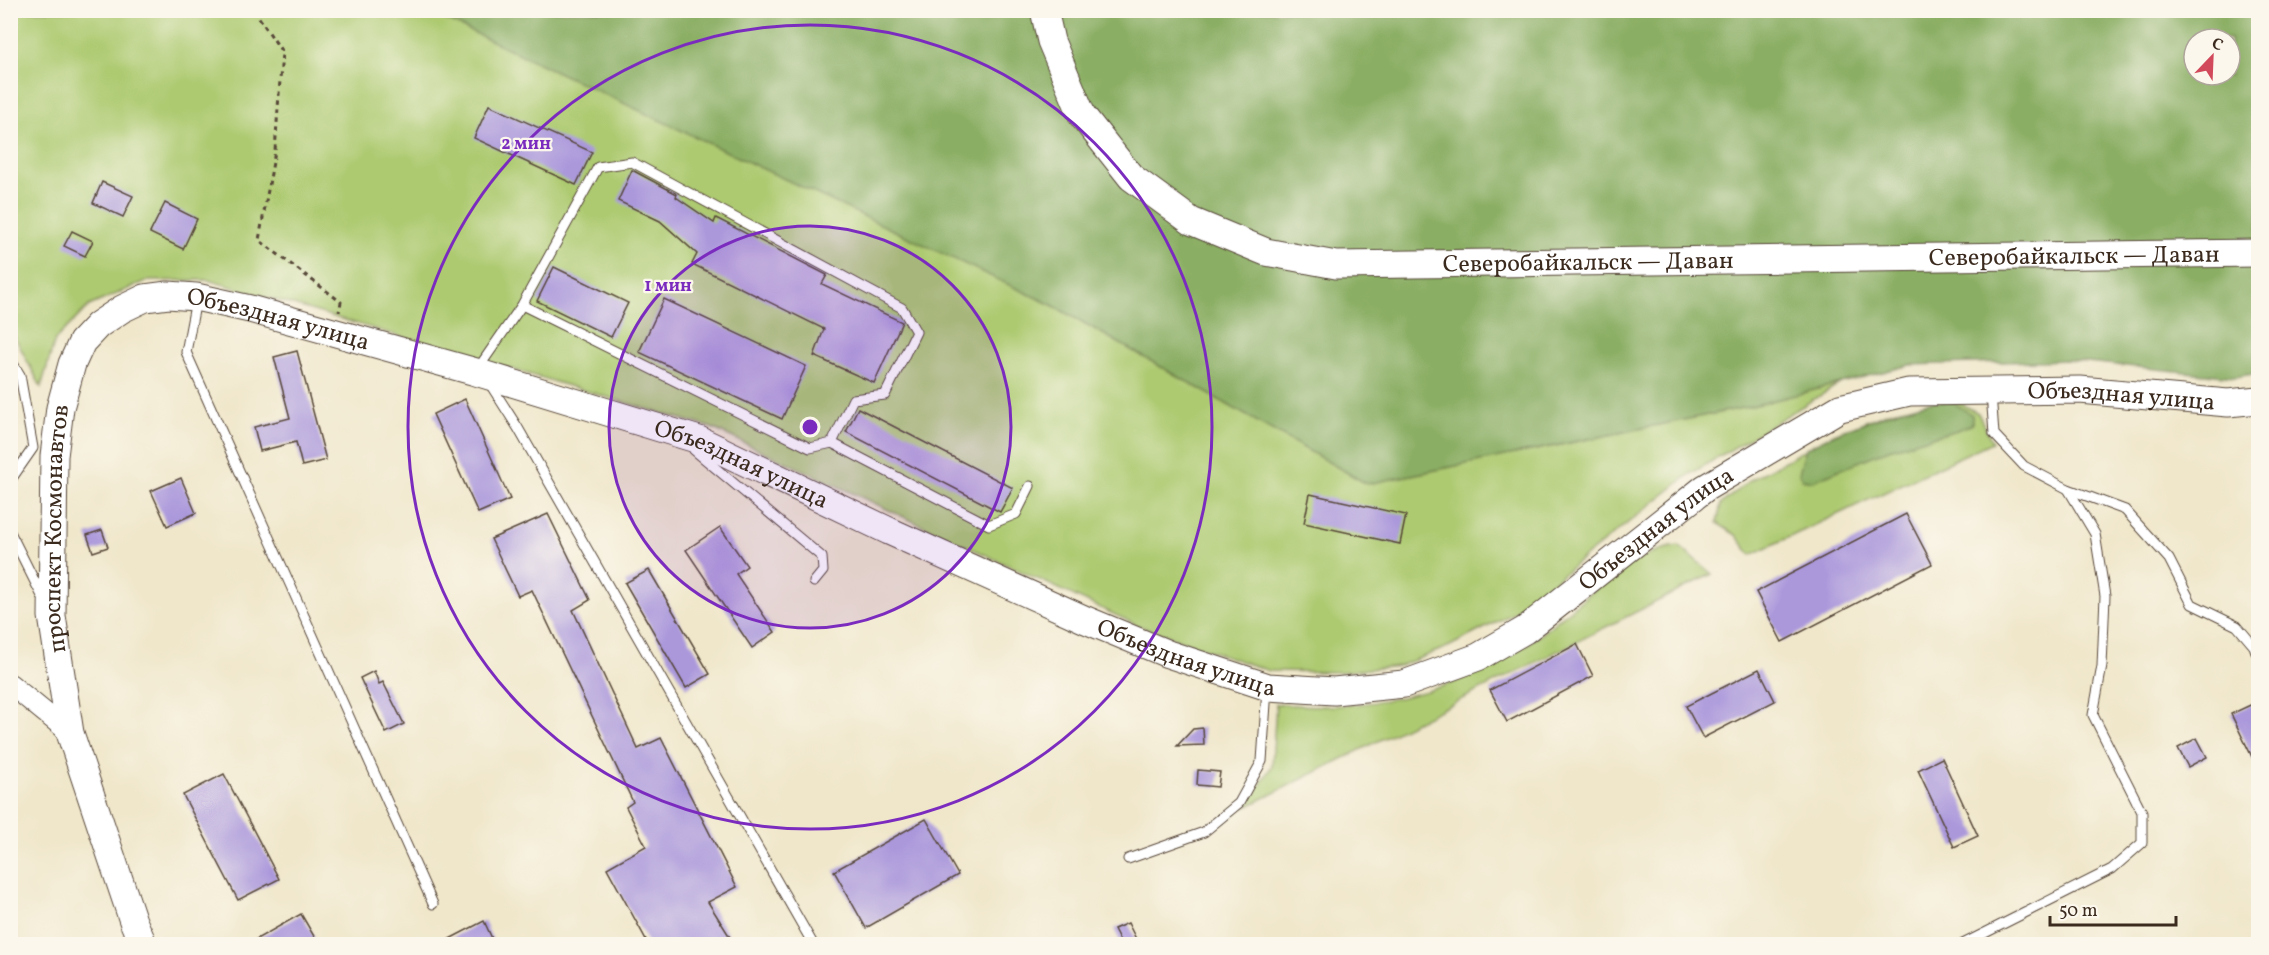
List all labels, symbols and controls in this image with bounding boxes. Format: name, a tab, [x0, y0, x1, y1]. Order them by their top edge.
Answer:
north arrow	[2182, 27, 2242, 87]
text: С	[2208, 33, 2226, 57]
text: 2 мин	[501, 132, 551, 157]
street label: Северобайкальск — Даван	[1929, 239, 2220, 276]
street label: Северобайкальск — Даван	[1443, 245, 1734, 283]
text: 1 мин	[644, 274, 692, 299]
street label: Объездная улица	[186, 281, 373, 361]
street label: Объездная улица	[2028, 375, 2216, 421]
street label: проспект Космонавтов	[37, 403, 79, 655]
street label: Объездная улица	[650, 412, 834, 518]
centre of rings	[800, 417, 820, 437]
street label: Объездная улица	[1572, 460, 1741, 600]
street label: Объездная улица	[1091, 611, 1276, 706]
scale bar	[2050, 889, 2176, 927]
text: 50 m	[2059, 899, 2098, 924]

